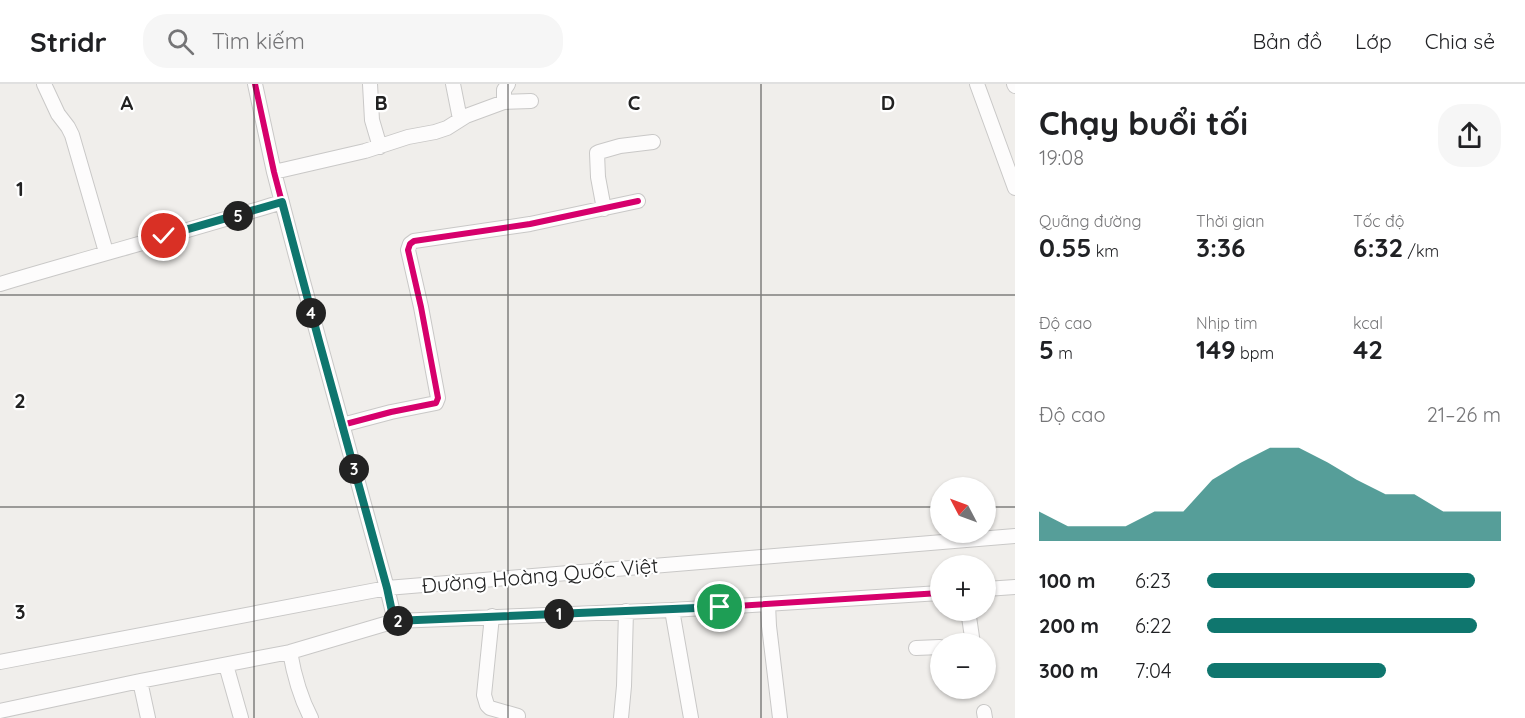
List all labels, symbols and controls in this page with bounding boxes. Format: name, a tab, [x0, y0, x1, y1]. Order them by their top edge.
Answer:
search box	[143, 14, 563, 68]
text: Stridr	[30, 24, 107, 59]
icon: search	[164, 25, 197, 58]
text: Tìm kiếm	[212, 27, 305, 55]
text: Bản đồ	[1252, 28, 1322, 54]
text: Lớp	[1355, 28, 1392, 54]
text: Chia sẻ	[1425, 28, 1495, 54]
text: A	[121, 90, 134, 115]
text: B	[374, 90, 388, 115]
text: C	[628, 90, 641, 115]
text: D	[881, 90, 895, 115]
text: Chạy buổi tối	[1039, 102, 1248, 143]
button: share	[1438, 104, 1501, 167]
text: 19:08	[1039, 145, 1084, 170]
text: 1	[16, 176, 24, 201]
pin: 5	[223, 201, 253, 231]
text: 5	[233, 206, 243, 226]
pin	[138, 210, 189, 261]
text: Quãng đường	[1039, 211, 1142, 231]
text: Thời gian	[1196, 211, 1265, 231]
text: Tốc độ	[1353, 211, 1404, 231]
icon: check	[147, 219, 180, 252]
text: 0.55	[1039, 231, 1091, 264]
text: 3:36	[1196, 231, 1245, 264]
text: 6:32	[1353, 231, 1403, 264]
text: km	[1091, 241, 1119, 261]
text: /km	[1403, 241, 1439, 261]
pin: 4	[296, 298, 326, 328]
text: 4	[306, 303, 316, 323]
text: Độ cao	[1039, 313, 1092, 333]
text: Nhịp tim	[1196, 313, 1258, 333]
text: kcal	[1353, 313, 1383, 333]
text: 5	[1039, 333, 1054, 366]
text: 149	[1196, 333, 1236, 366]
text: 42	[1353, 333, 1383, 366]
text: m	[1054, 343, 1073, 363]
text: bpm	[1236, 343, 1274, 363]
text: 2	[14, 388, 26, 413]
text: Độ cao	[1039, 402, 1105, 427]
text: 21–26 m	[1427, 402, 1501, 427]
pin: 3	[339, 454, 369, 484]
text: 3	[350, 459, 358, 479]
north arrow	[930, 477, 996, 543]
map controls	[930, 477, 996, 699]
street label: Đường Hoàng Quốc Việt	[421, 552, 659, 598]
button: +	[930, 555, 996, 621]
text: 100 m	[1039, 568, 1095, 593]
text: 6:23	[1135, 568, 1171, 593]
pin	[694, 581, 745, 632]
icon: arrive	[703, 590, 736, 623]
text: 3	[15, 599, 25, 624]
pin: 1	[544, 599, 574, 629]
text: 1	[556, 604, 562, 624]
pin: 2	[383, 606, 413, 636]
text: 2	[393, 611, 403, 631]
text: 200 m	[1039, 613, 1099, 638]
text: 6:22	[1135, 613, 1172, 638]
button: −	[930, 633, 996, 699]
text: 300 m	[1039, 658, 1098, 683]
text: 7:04	[1135, 658, 1171, 683]

